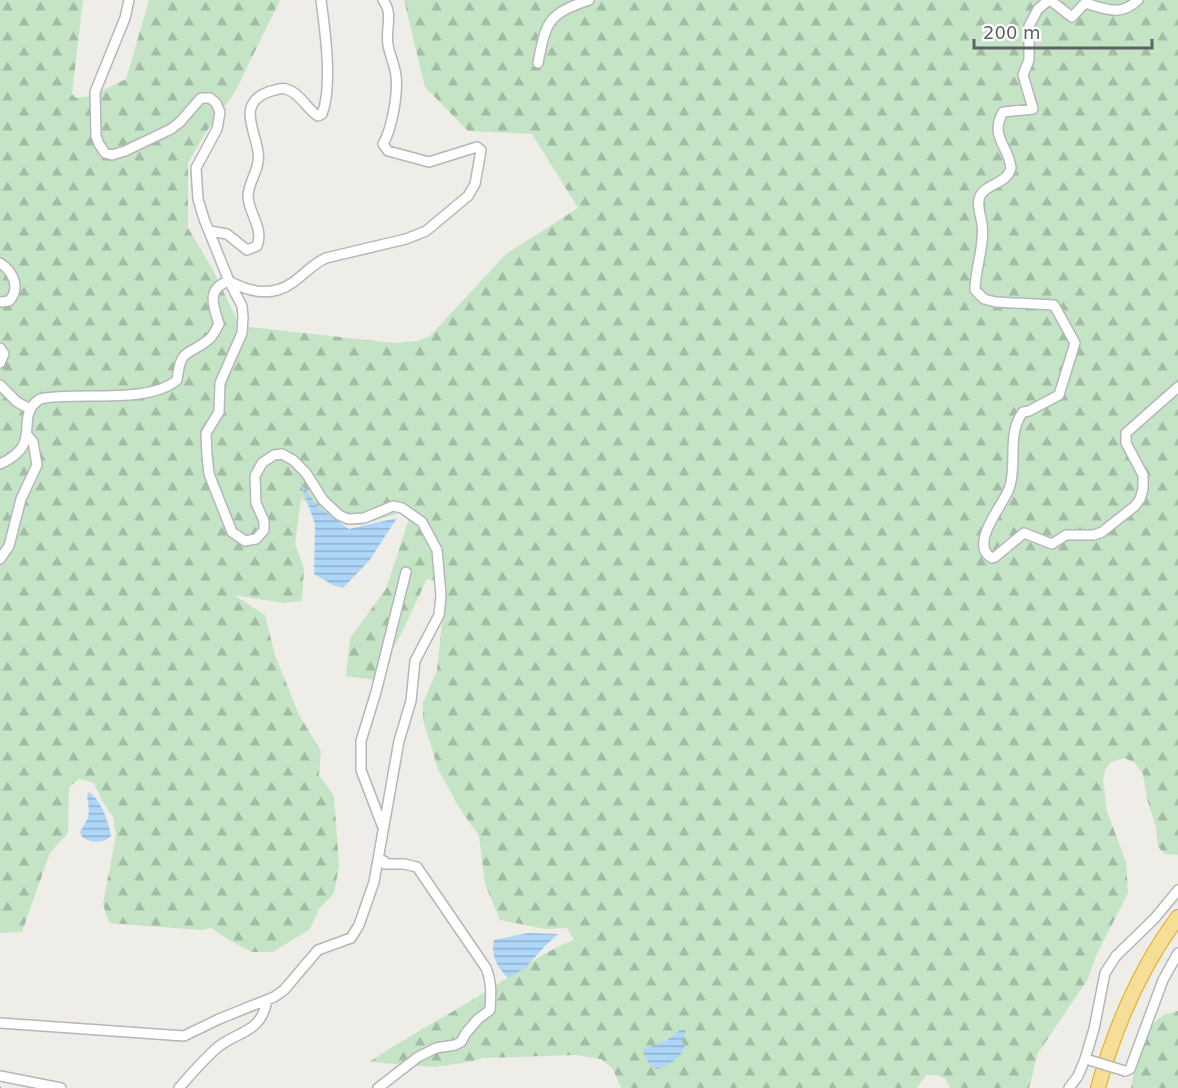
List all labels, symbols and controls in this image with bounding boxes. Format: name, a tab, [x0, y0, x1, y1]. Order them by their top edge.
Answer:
scale bar	[974, 12, 1152, 50]
text: 200 m	[983, 22, 1041, 43]

